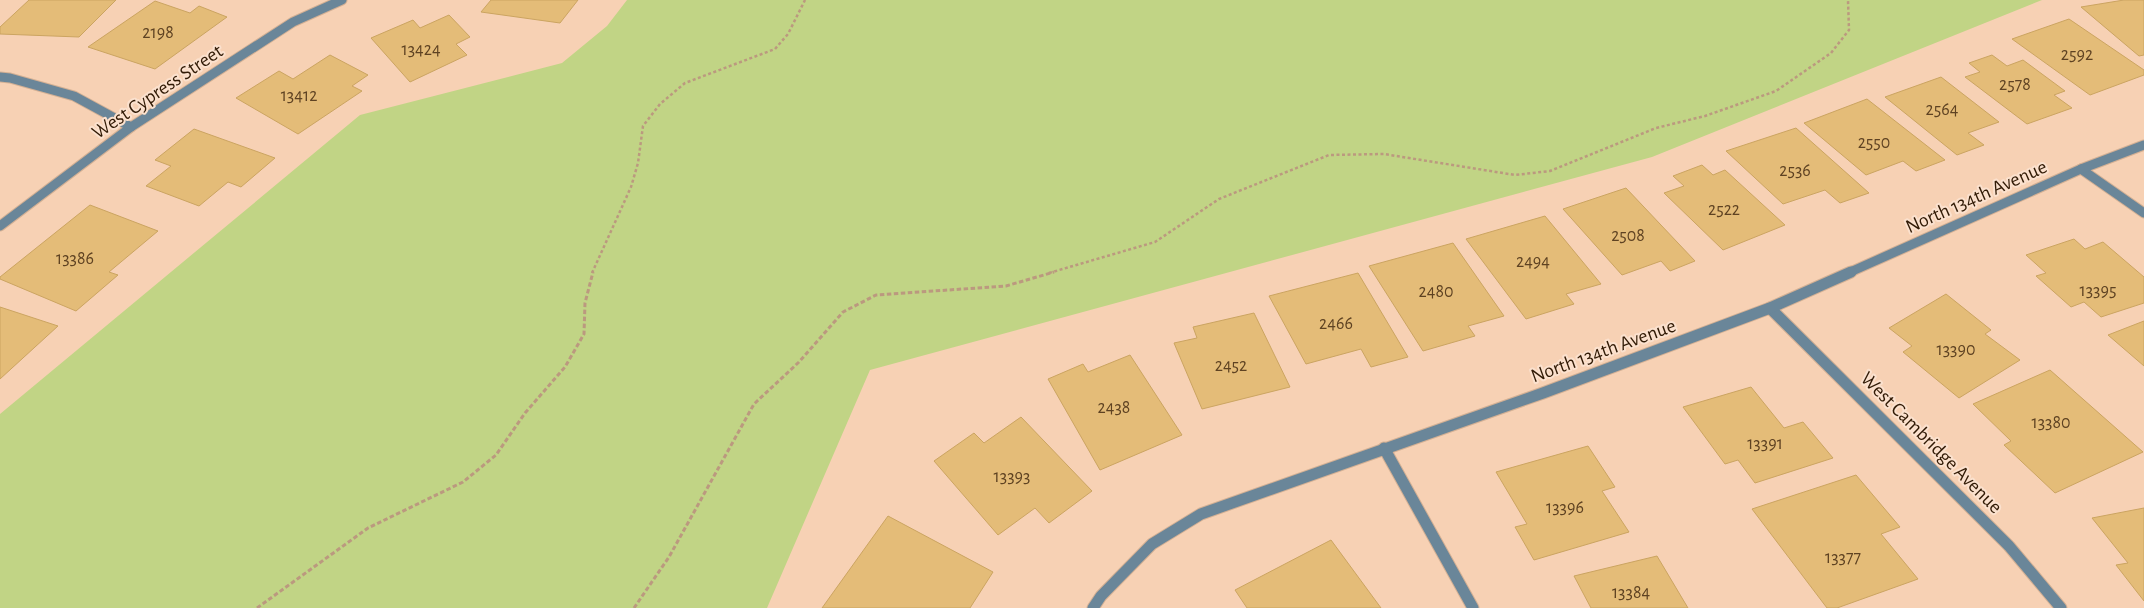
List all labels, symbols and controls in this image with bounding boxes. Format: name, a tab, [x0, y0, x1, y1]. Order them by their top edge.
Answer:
house number: 2198	[142, 24, 174, 42]
street label: West Cypress Street	[89, 40, 227, 143]
house number: 13424	[401, 41, 441, 59]
house number: 2592	[2061, 46, 2093, 64]
house number: 2578	[1999, 76, 2031, 94]
house number: 13412	[281, 87, 317, 105]
house number: 2564	[1926, 101, 1959, 119]
house number: 2550	[1858, 134, 1890, 152]
street label: North 134th Avenue	[1903, 157, 2050, 237]
house number: 2536	[1779, 162, 1811, 180]
house number: 2522	[1708, 201, 1740, 219]
house number: 2508	[1611, 227, 1645, 245]
house number: 13386	[56, 250, 94, 268]
house number: 2494	[1516, 253, 1550, 271]
house number: 13395	[2079, 282, 2117, 300]
house number: 2480	[1419, 283, 1453, 301]
house number: 2466	[1319, 315, 1353, 333]
street label: North 134th Avenue	[1528, 315, 1678, 386]
house number: 13390	[1937, 341, 1976, 359]
house number: 2452	[1215, 357, 1247, 375]
street label: West Cambridge Avenue	[1857, 368, 2006, 517]
house number: 2438	[1098, 399, 1130, 417]
house number: 13380	[2031, 414, 2071, 432]
house number: 13391	[1747, 435, 1783, 453]
house number: 13393	[994, 468, 1030, 486]
house number: 13396	[1546, 499, 1584, 517]
house number: 13377	[1825, 549, 1861, 567]
house number: 13384	[1612, 584, 1650, 602]

